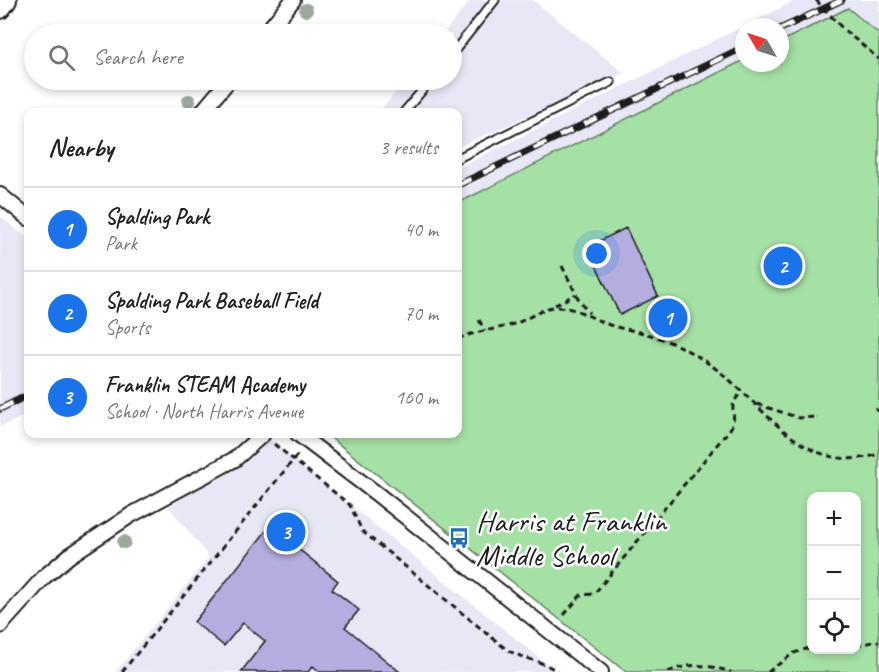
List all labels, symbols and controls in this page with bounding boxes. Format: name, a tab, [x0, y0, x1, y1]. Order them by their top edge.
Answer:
north arrow	[735, 18, 789, 72]
search box	[24, 24, 462, 90]
icon: search	[45, 41, 78, 74]
text: Search here	[93, 43, 183, 71]
text: Nearby	[48, 131, 113, 164]
text: 3 results	[379, 135, 438, 160]
text: Spalding Park	[105, 203, 209, 231]
text: 1	[63, 217, 72, 242]
text: 40 m	[404, 217, 438, 242]
text: Park	[105, 231, 137, 256]
your location	[582, 239, 611, 268]
pin: 2	[764, 244, 802, 288]
text: Spalding Park Baseball Field	[105, 287, 318, 315]
pin: 1	[648, 296, 688, 340]
text: 2	[63, 301, 72, 326]
text: 70 m	[404, 301, 438, 326]
text: Sports	[105, 315, 150, 340]
text: Franklin STEAM Academy	[105, 371, 305, 399]
text: 3	[63, 385, 72, 410]
text: 160 m	[395, 385, 438, 410]
text: School · North Harris Avenue	[105, 399, 303, 424]
map controls	[807, 492, 861, 654]
button: +	[807, 492, 861, 546]
place label: Harris at Franklin Middle School	[476, 502, 668, 574]
pin: 3	[266, 510, 306, 554]
bus stop icon: Harris at Franklin Middle School	[447, 526, 471, 550]
button: −	[807, 546, 861, 600]
button: locate	[807, 600, 861, 654]

